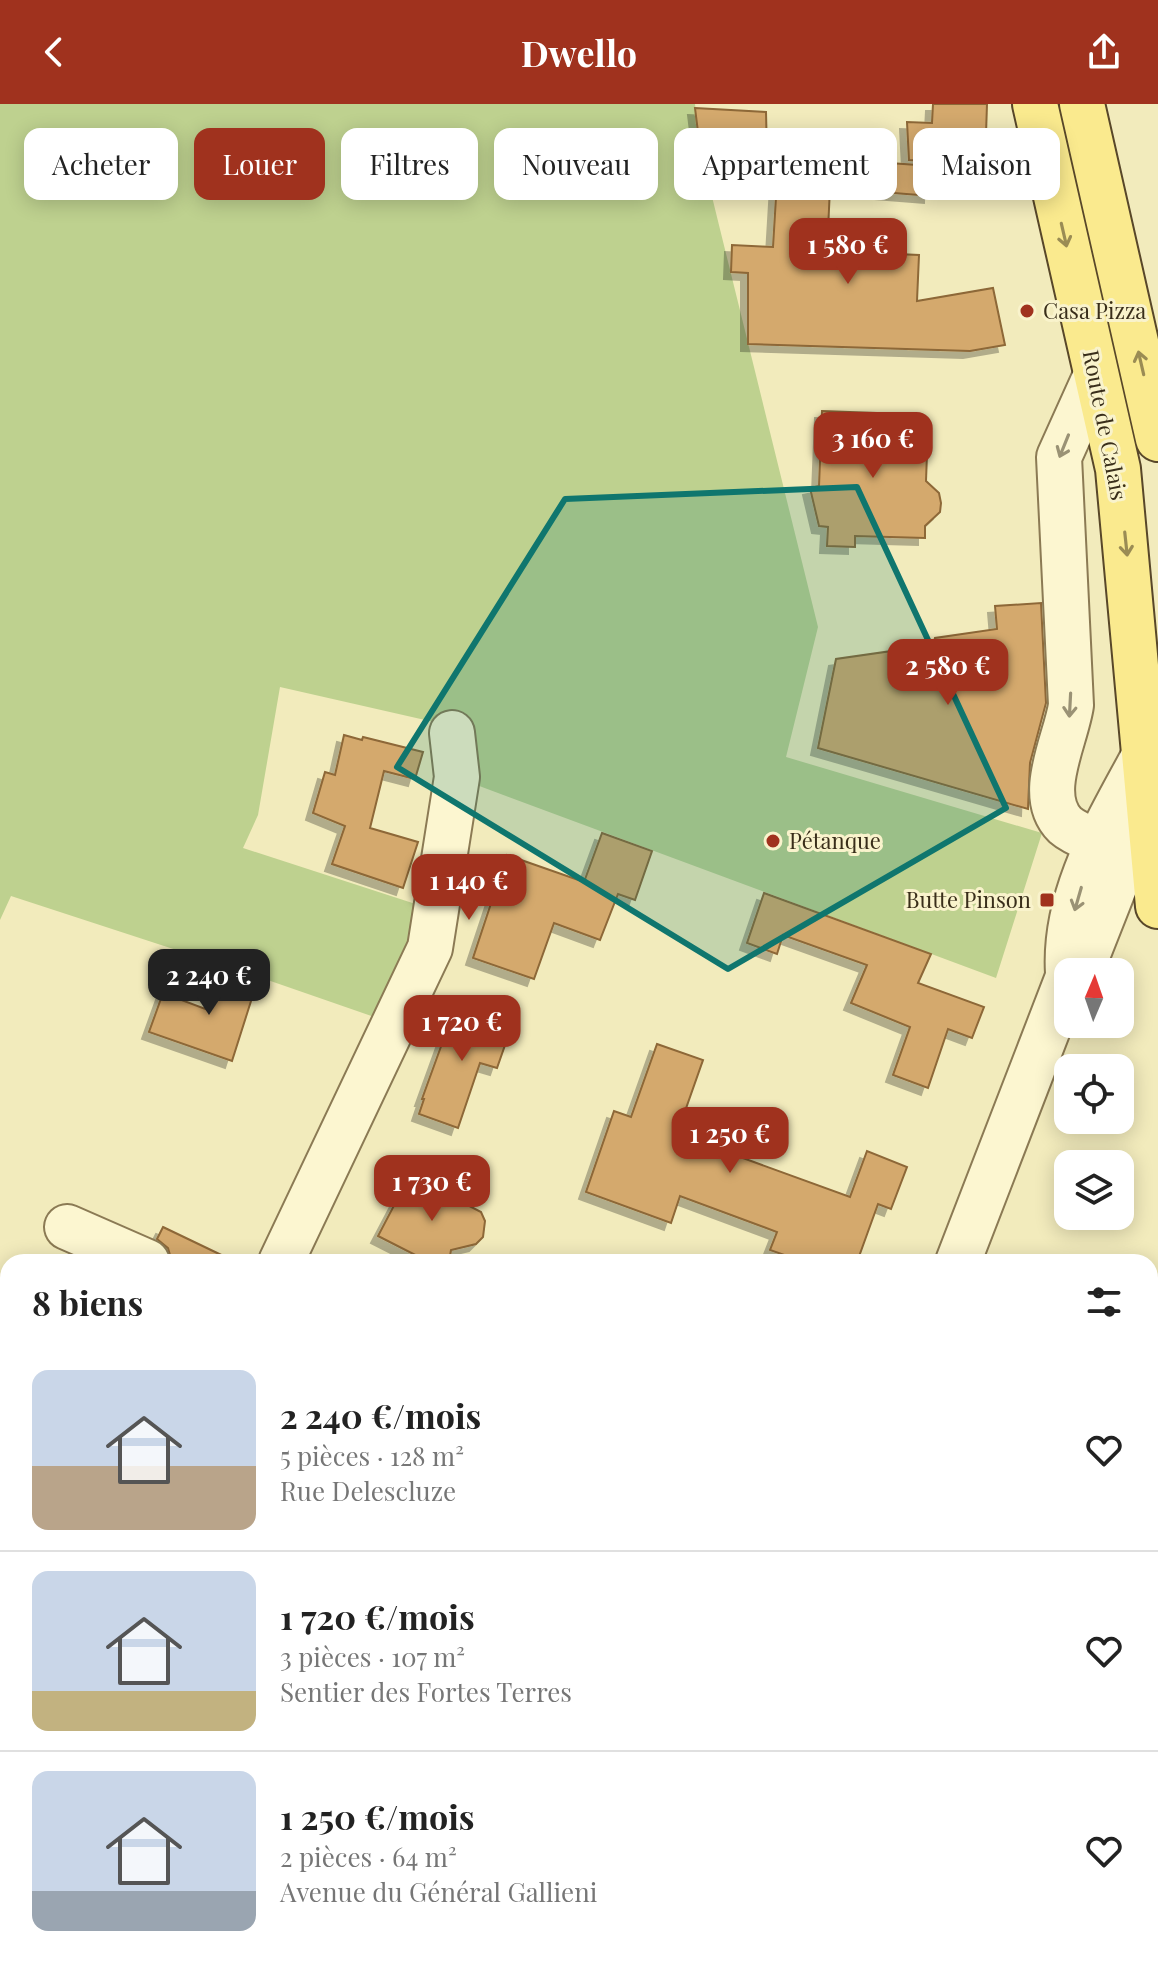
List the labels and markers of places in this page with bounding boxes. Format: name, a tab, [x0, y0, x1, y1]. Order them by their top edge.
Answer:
pin: 1 580 €	[774, 218, 922, 286]
place label: Casa Pizza	[1043, 295, 1146, 325]
marker: Casa Pizza	[1018, 302, 1036, 320]
pin: 3 160 €	[799, 412, 947, 480]
pin: 2 580 €	[874, 639, 1022, 707]
place label: Pétanque	[789, 825, 881, 855]
marker: Pétanque	[764, 832, 782, 850]
pin: 1 140 €	[395, 854, 543, 922]
place label: Butte Pinson	[906, 884, 1031, 914]
marker: Butte Pinson	[1038, 891, 1056, 909]
pin: 2 240 €	[135, 949, 283, 1017]
pin: 1 720 €	[388, 995, 536, 1063]
pin: 1 250 €	[656, 1107, 804, 1175]
pin: 1 730 €	[358, 1155, 506, 1223]

